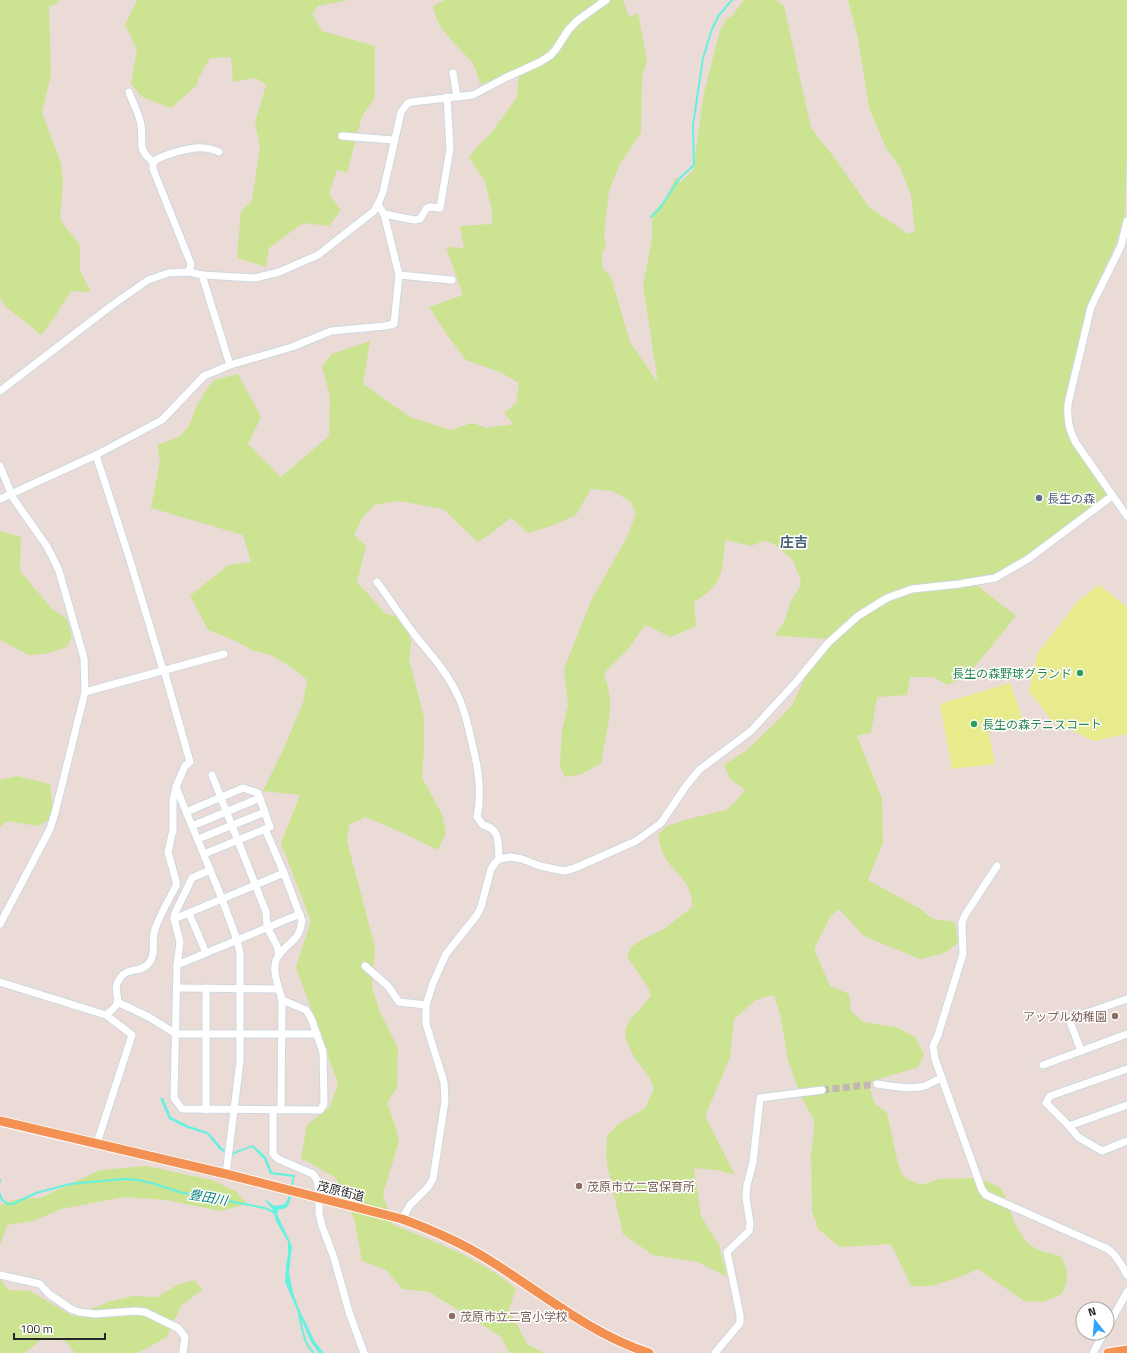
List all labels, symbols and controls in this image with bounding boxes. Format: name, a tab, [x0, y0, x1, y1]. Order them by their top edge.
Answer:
place label: 長生の森	[1047, 489, 1095, 508]
marker: 長生の森	[1034, 493, 1044, 503]
district label: 庄吉	[780, 531, 808, 552]
place label: 長生の森野球グランド	[952, 664, 1072, 683]
marker: 長生の森野球グランド	[1075, 668, 1085, 678]
place label: 長生の森テニスコート	[982, 715, 1102, 734]
marker: 長生の森テニスコート	[969, 719, 979, 729]
place label: アップル幼稚園	[1023, 1007, 1107, 1026]
marker: アップル幼稚園	[1110, 1011, 1120, 1021]
street label: 茂原街道	[315, 1176, 367, 1206]
place label: 茂原市立二宮保育所	[587, 1177, 695, 1196]
marker: 茂原市立二宮保育所	[574, 1181, 584, 1191]
water label: 豊田川	[187, 1184, 231, 1211]
north arrow	[1075, 1301, 1115, 1341]
text: N	[1086, 1303, 1098, 1320]
place label: 茂原市立二宮小学校	[460, 1307, 568, 1326]
marker: 茂原市立二宮小学校	[447, 1311, 457, 1321]
scale bar	[14, 1315, 105, 1341]
text: 100 m	[20, 1319, 53, 1338]

